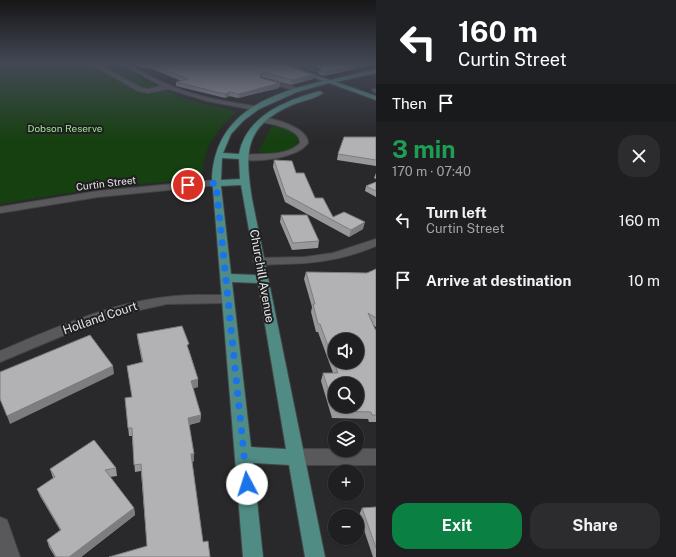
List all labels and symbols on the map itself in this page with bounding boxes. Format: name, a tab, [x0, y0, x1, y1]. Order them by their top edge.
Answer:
park label: Dobson Reserve	[27, 122, 103, 134]
pin	[171, 168, 205, 202]
street label: Curtin Street	[75, 173, 137, 193]
street label: Churchill Avenue	[247, 228, 277, 324]
street label: Holland Court	[61, 299, 139, 337]
position arrow	[226, 463, 268, 505]

